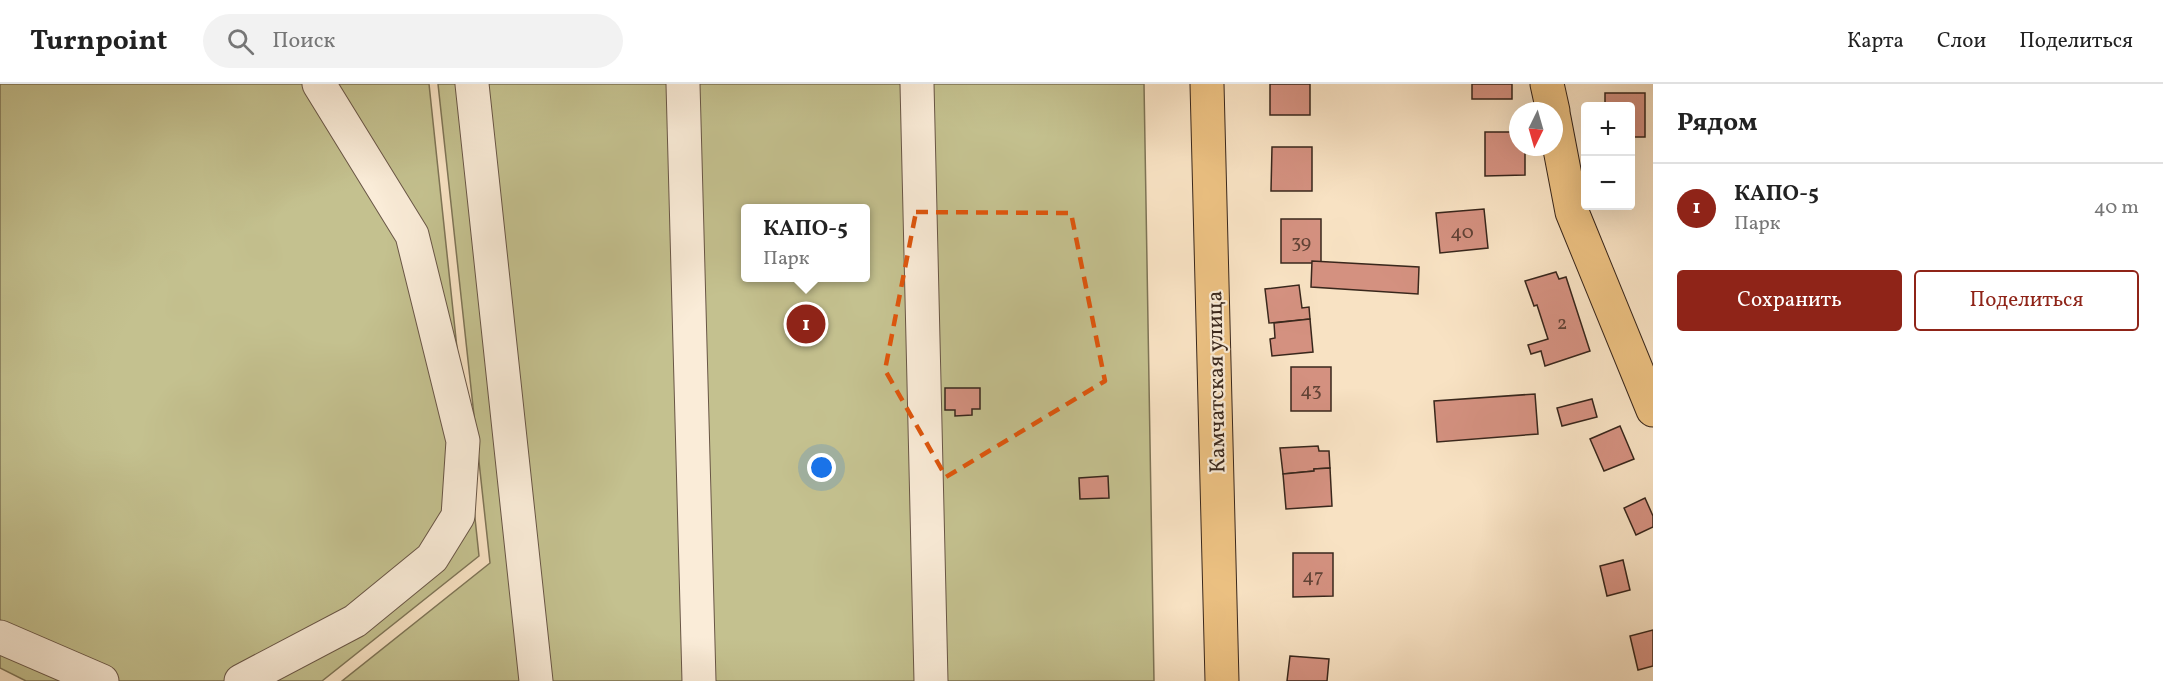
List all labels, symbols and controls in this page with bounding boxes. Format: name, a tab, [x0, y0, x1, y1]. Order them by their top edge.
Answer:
search box	[203, 14, 623, 68]
text: Turnpoint	[30, 22, 167, 61]
icon: search	[224, 25, 257, 58]
text: Поиск	[272, 26, 335, 57]
text: Карта	[1847, 27, 1904, 56]
text: Слои	[1937, 27, 1986, 56]
text: Поделиться	[2019, 27, 2133, 56]
north arrow	[1509, 102, 1563, 156]
map controls	[1581, 102, 1635, 210]
button: +	[1581, 102, 1635, 156]
text: Рядом	[1677, 105, 1757, 141]
button: −	[1581, 156, 1635, 210]
text: КАПО-5	[1734, 179, 1819, 210]
text: 1	[1692, 194, 1701, 222]
text: 40 m	[2094, 194, 2139, 222]
popup	[741, 204, 870, 282]
text: Парк	[1734, 210, 1780, 238]
text: КАПО-5	[763, 214, 848, 245]
house number: 40	[1450, 219, 1474, 247]
house number: 39	[1291, 229, 1311, 257]
text: Парк	[763, 245, 809, 273]
button: Сохранить	[1677, 270, 1902, 331]
button: Поделиться	[1914, 270, 2139, 331]
street label: Камчатская улица	[1200, 290, 1235, 473]
pin: 1	[786, 302, 826, 346]
house number: 2	[1557, 310, 1567, 338]
house number: 43	[1300, 377, 1322, 405]
your location	[807, 453, 836, 482]
house number: 47	[1302, 563, 1324, 591]

